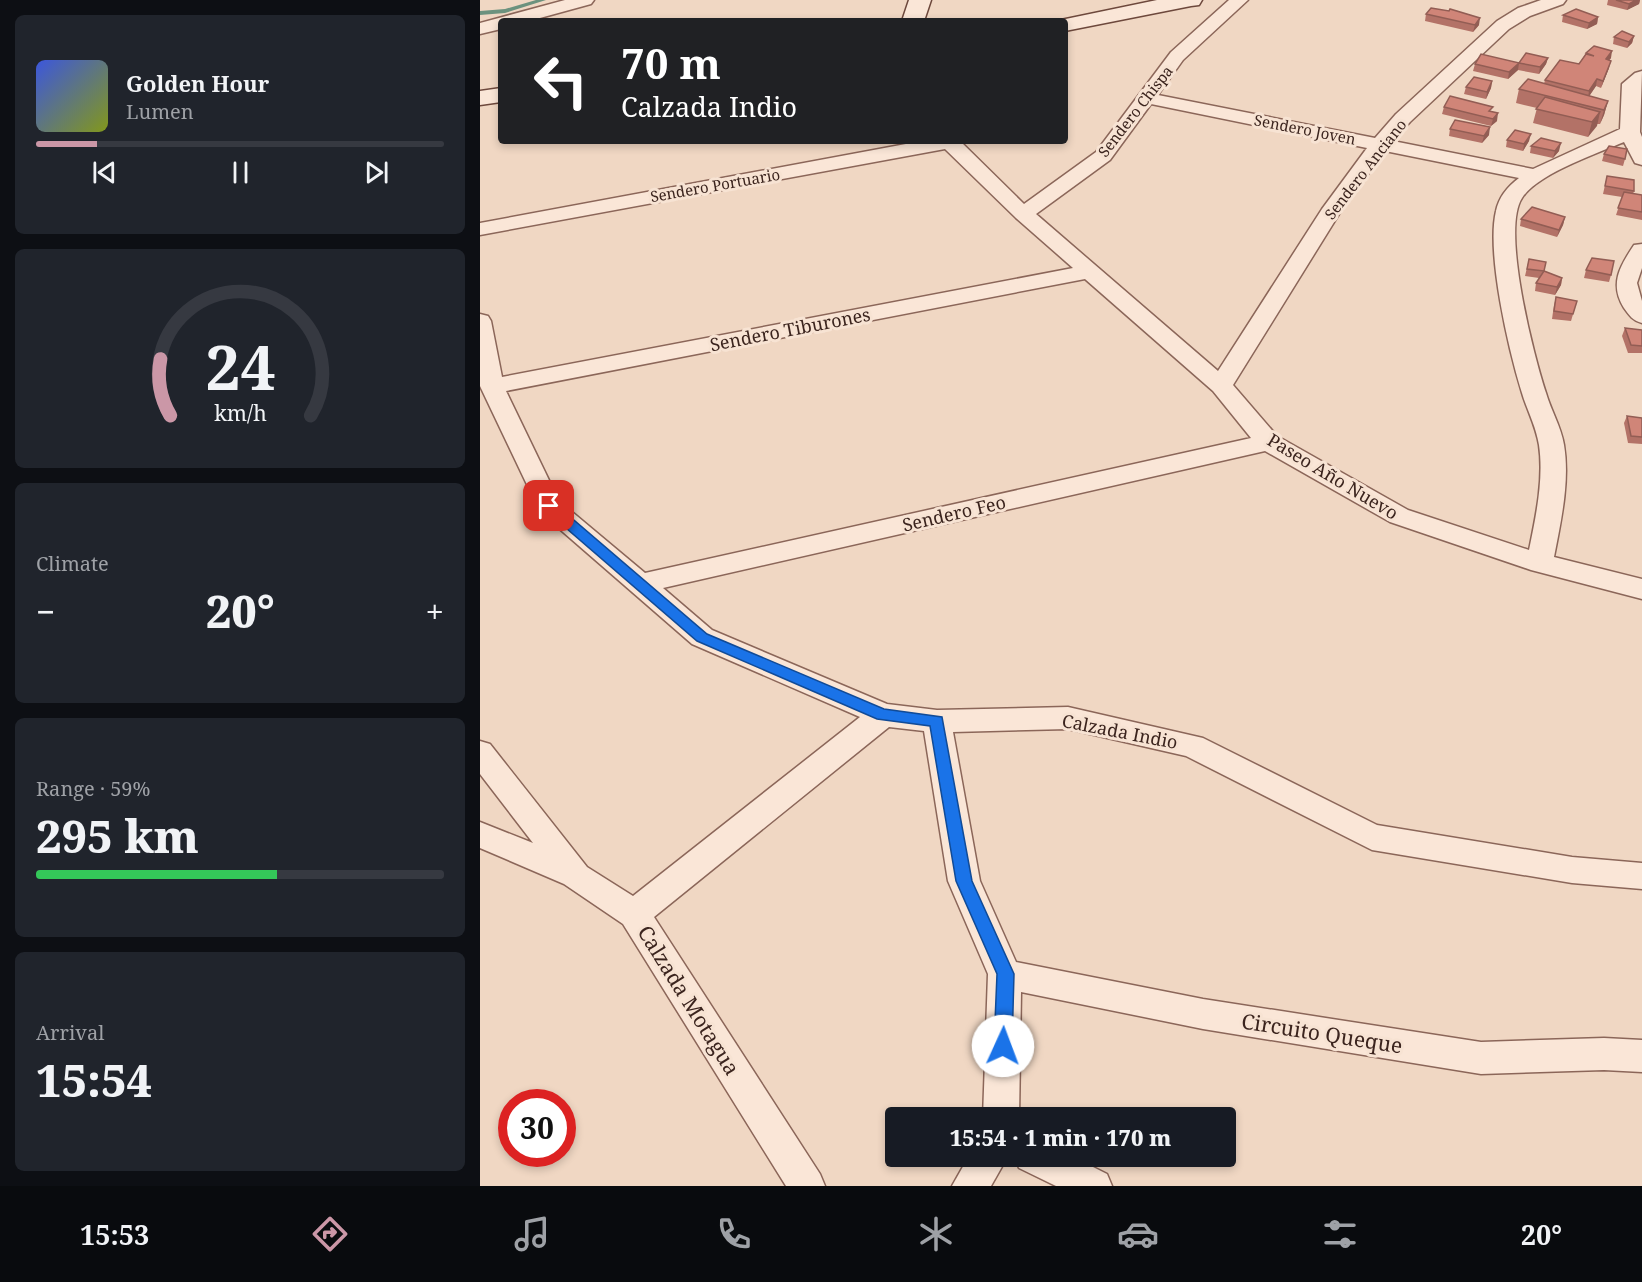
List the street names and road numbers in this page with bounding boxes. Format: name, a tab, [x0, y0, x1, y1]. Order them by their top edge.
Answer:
street label: Sendero Chispa	[1093, 61, 1177, 161]
street label: Sendero Joven	[1252, 109, 1358, 149]
street label: Sendero Anciano	[1320, 115, 1410, 223]
street label: Sendero Portuario	[649, 164, 781, 206]
street label: Sendero Tiburones	[708, 302, 872, 356]
street label: Paseo Año Nuevo	[1263, 427, 1403, 525]
street label: Sendero Feo	[900, 489, 1008, 537]
street label: Calzada Indio	[1060, 708, 1180, 754]
street label: Calzada Motagua	[632, 920, 746, 1080]
street label: Circuito Queque	[1240, 1006, 1404, 1060]

